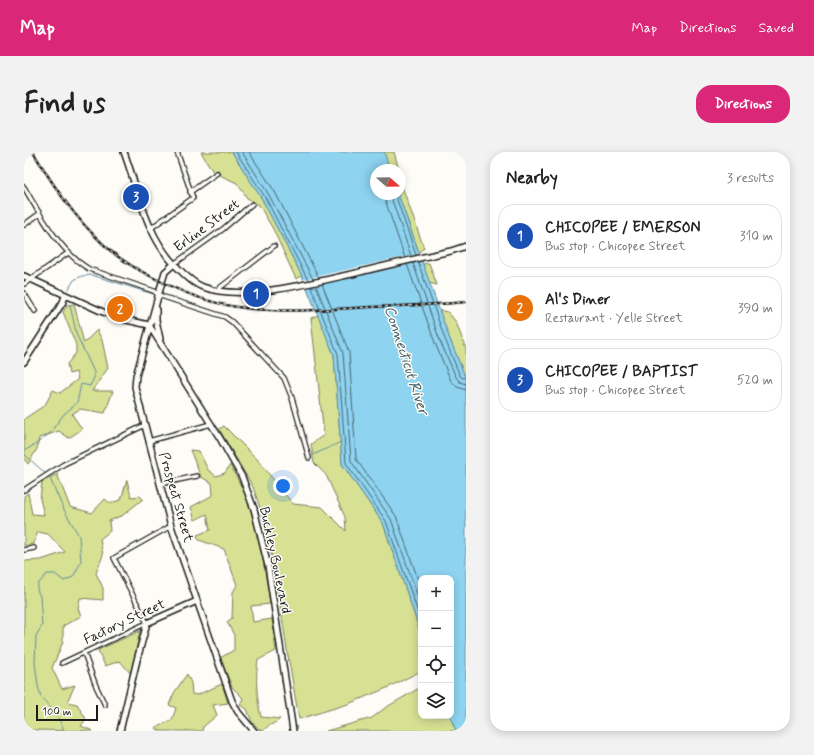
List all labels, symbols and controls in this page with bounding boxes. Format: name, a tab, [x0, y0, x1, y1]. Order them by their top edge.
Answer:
text: Map	[20, 16, 55, 41]
text: Map	[631, 19, 657, 37]
text: Directions	[679, 19, 737, 37]
text: Saved	[759, 19, 794, 37]
button: Directions	[696, 85, 790, 123]
text: Find us	[24, 86, 105, 123]
north arrow	[370, 164, 406, 200]
text: Nearby	[506, 167, 558, 189]
text: 3 results	[727, 170, 774, 187]
pin: 3	[123, 182, 149, 212]
street label: Erline Street	[170, 195, 243, 256]
text: CHICOPEE / EMERSON	[545, 218, 701, 238]
text: 1	[517, 228, 523, 245]
text: 310 m	[740, 228, 773, 245]
text: Bus stop · Chicopee Street	[545, 238, 686, 255]
pin: 1	[243, 279, 269, 309]
text: Al's Diner	[545, 290, 610, 310]
pin: 2	[107, 294, 133, 324]
text: 2	[517, 300, 523, 317]
text: 390 m	[738, 300, 773, 317]
water label: Connecticut River	[379, 303, 434, 419]
text: Restaurant · Yelle Street	[545, 310, 683, 327]
text: CHICOPEE / BAPTIST	[545, 362, 697, 382]
text: 3	[517, 372, 523, 389]
text: 520 m	[737, 372, 773, 389]
text: Bus stop · Chicopee Street	[545, 382, 686, 399]
street label: Prospect Street	[155, 450, 198, 545]
your location	[273, 476, 293, 496]
street label: Buckley Boulevard	[255, 505, 295, 615]
map controls	[418, 575, 454, 719]
button: +	[418, 575, 454, 611]
street label: Factory Street	[81, 595, 169, 649]
button: −	[418, 611, 454, 647]
button: locate	[418, 647, 454, 683]
button: layers	[418, 683, 454, 719]
scale bar	[36, 703, 98, 722]
text: 100 m	[42, 705, 72, 719]

